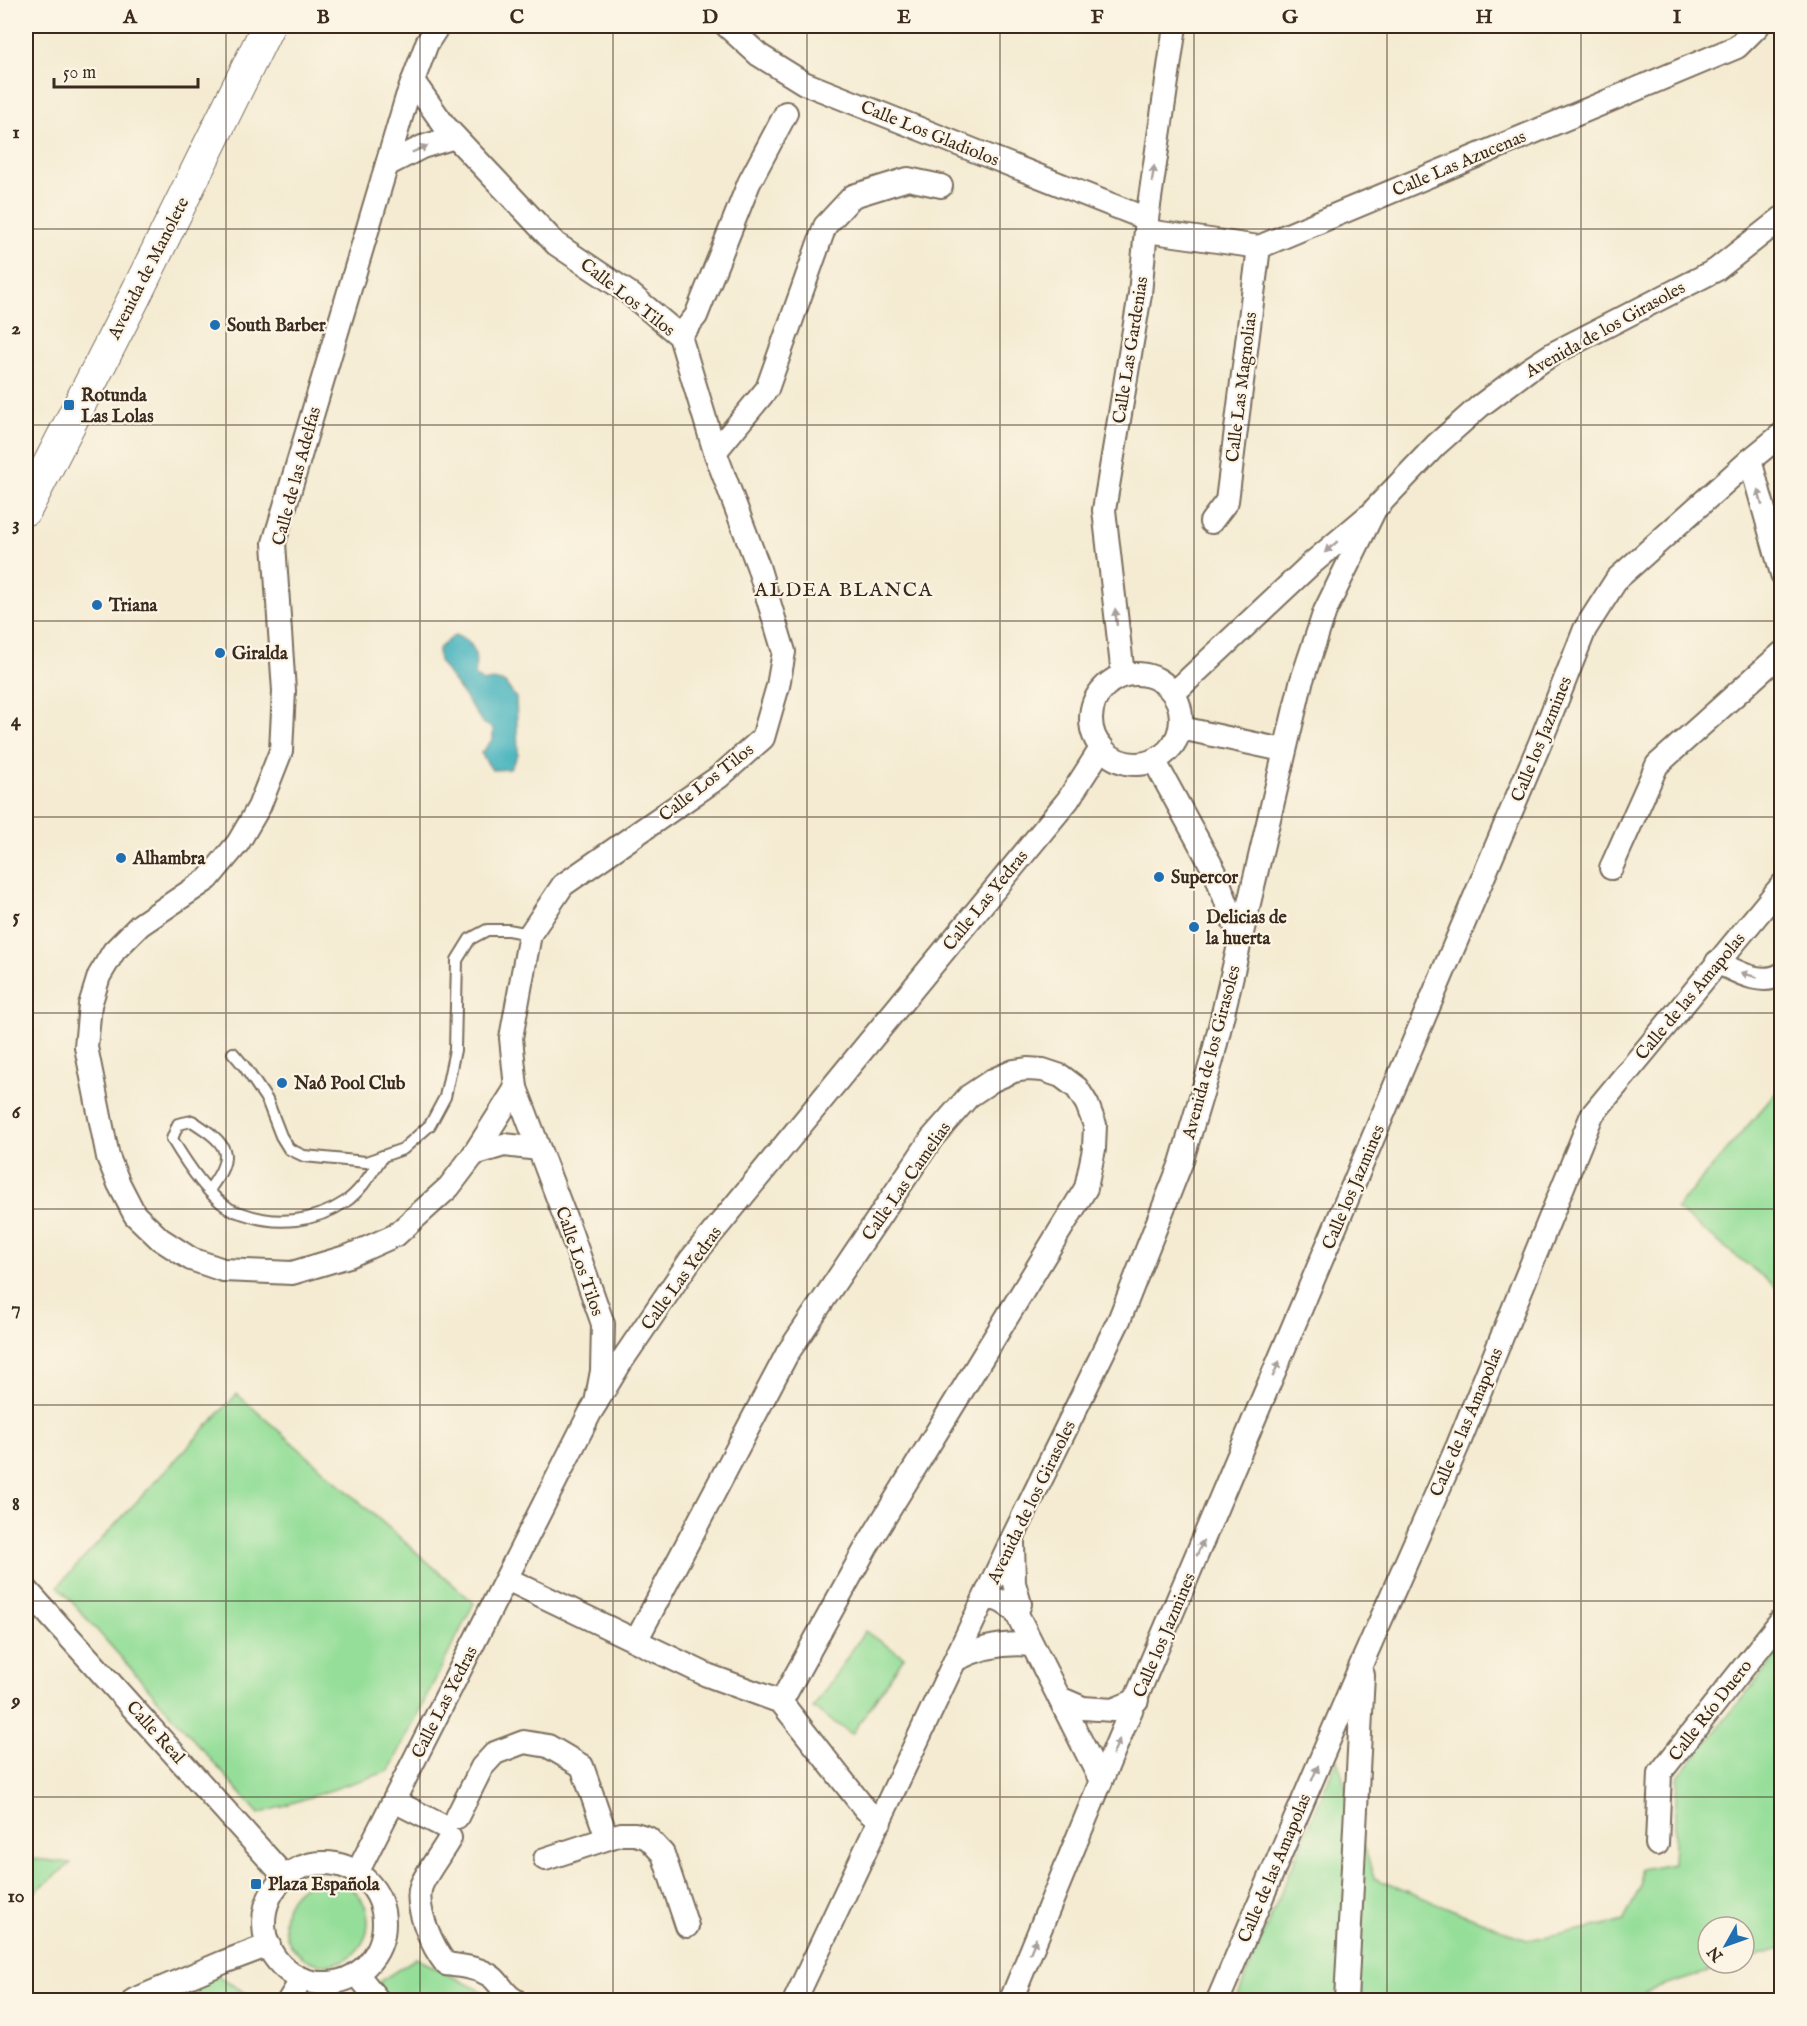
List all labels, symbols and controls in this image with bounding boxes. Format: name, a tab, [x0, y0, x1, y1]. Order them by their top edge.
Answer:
text: A	[122, 5, 138, 30]
text: B	[316, 5, 330, 30]
text: C	[510, 5, 524, 30]
text: D	[702, 5, 718, 30]
text: E	[897, 5, 911, 30]
text: F	[1091, 5, 1104, 30]
text: G	[1282, 5, 1299, 30]
text: H	[1475, 5, 1493, 30]
text: I	[1673, 5, 1682, 30]
scale bar	[54, 51, 198, 89]
text: 50 m	[63, 62, 96, 85]
street label: Calle Los Gladiolos	[857, 96, 1002, 173]
text: 1	[12, 120, 20, 145]
street label: Calle Las Azucenas	[1389, 126, 1530, 203]
one-way arrow	[411, 144, 429, 153]
one-way arrow	[1149, 165, 1158, 184]
street label: Avenida de Manolete	[103, 194, 195, 345]
street label: Calle Los Tilos	[575, 254, 679, 342]
street label: Calle Las Gardenias	[1109, 275, 1154, 425]
street label: Avenida de los Girasoles	[1521, 277, 1690, 384]
street label: Calle Las Magnolias	[1222, 311, 1263, 464]
place label: South Barber	[227, 315, 326, 338]
text: 2	[11, 316, 21, 341]
marker: South Barber	[208, 318, 222, 332]
place label: Rotunda Las Lolas	[81, 385, 154, 429]
marker: Rotunda Las Lolas	[62, 398, 76, 412]
street label: Calle de las Adelfas	[268, 404, 327, 548]
one-way arrow	[1755, 488, 1765, 506]
text: 3	[12, 512, 20, 537]
one-way arrow	[1324, 540, 1339, 553]
district label: ALDEA BLANCA	[753, 578, 934, 603]
place label: Triana	[108, 595, 159, 618]
marker: Triana	[90, 598, 104, 612]
one-way arrow	[1111, 607, 1121, 626]
place label: Giralda	[232, 643, 289, 666]
marker: Giralda	[213, 646, 227, 660]
street label: Calle los Jazmines	[1507, 673, 1578, 806]
text: 4	[11, 708, 22, 733]
street label: Calle Los Tilos	[655, 739, 759, 827]
street label: Calle Las Yedras	[938, 846, 1034, 956]
place label: Alhambra	[132, 848, 206, 871]
marker: Alhambra	[114, 851, 128, 865]
place label: Supercor	[1171, 867, 1239, 890]
marker: Supercor	[1152, 870, 1166, 884]
text: 5	[12, 904, 20, 929]
place label: Delicias de la huerta	[1205, 907, 1288, 951]
marker: Delicias de la huerta	[1187, 920, 1201, 934]
street label: Calle de las Amapolas	[1631, 928, 1751, 1066]
street label: Avenida de los Girasoles	[1178, 963, 1247, 1143]
one-way arrow	[1739, 970, 1757, 979]
place label: Naô Pool Club	[293, 1073, 406, 1096]
marker: Naô Pool Club	[275, 1076, 289, 1090]
text: 6	[12, 1100, 22, 1125]
street label: Calle Las Camelias	[858, 1118, 957, 1246]
street label: Calle los Jazmines	[1318, 1122, 1391, 1253]
street label: Calle Los Tilos	[549, 1204, 608, 1319]
street label: Calle Las Yedras	[637, 1222, 728, 1335]
text: 7	[11, 1296, 21, 1321]
street label: Calle de las Amapolas	[1426, 1345, 1509, 1501]
one-way arrow	[1271, 1359, 1281, 1377]
street label: Avenida de los Girasoles	[982, 1417, 1082, 1589]
text: 8	[12, 1492, 20, 1517]
one-way arrow	[1196, 1540, 1205, 1557]
street label: Calle los Jazmines	[1129, 1570, 1202, 1701]
street label: Calle Las Yedras	[407, 1643, 484, 1763]
street label: Calle Río Duero	[1664, 1655, 1758, 1766]
text: 9	[11, 1688, 21, 1713]
street label: Calle Real	[121, 1697, 189, 1769]
one-way arrow	[1111, 1737, 1121, 1755]
one-way arrow	[1311, 1764, 1320, 1782]
street label: Calle de las Amapolas	[1234, 1791, 1317, 1947]
place label: Plaza Española	[268, 1874, 381, 1897]
marker: Plaza Española	[249, 1877, 263, 1891]
text: 10	[7, 1884, 25, 1909]
north arrow	[1696, 1915, 1756, 1975]
one-way arrow	[1028, 1937, 1038, 1955]
text: N	[1704, 1942, 1729, 1966]

